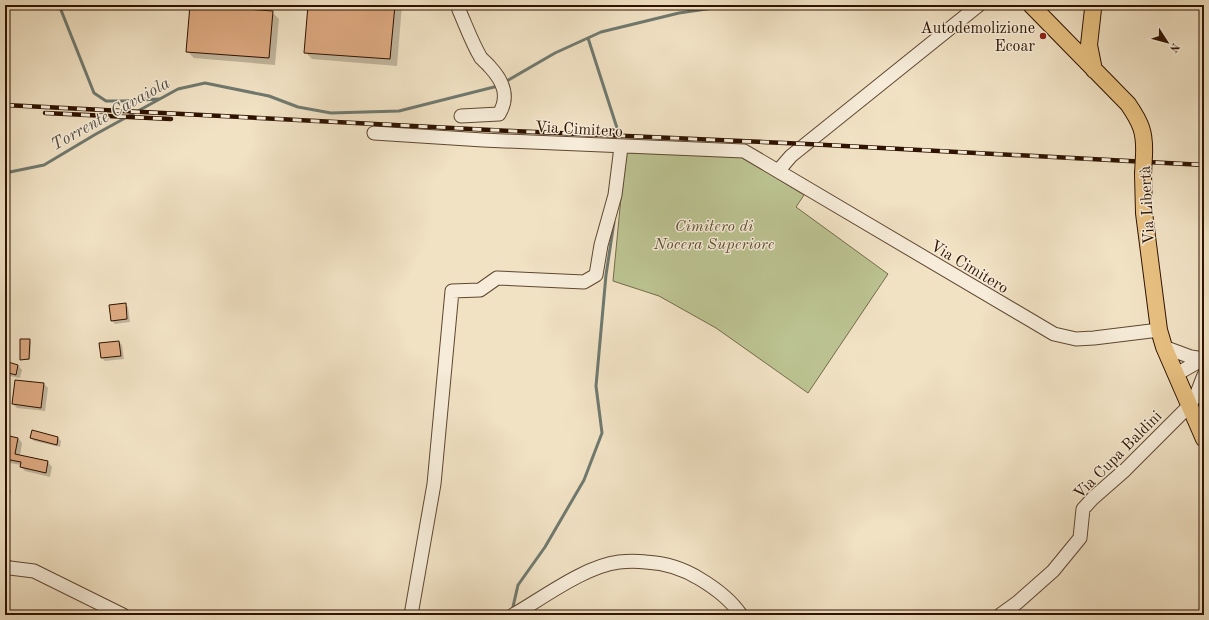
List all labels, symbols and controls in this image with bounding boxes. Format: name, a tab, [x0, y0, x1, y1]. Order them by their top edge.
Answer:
place label: Autodemolizione Ecoar	[920, 21, 1035, 55]
north arrow	[1147, 22, 1187, 62]
marker: Autodemolizione Ecoar	[1038, 31, 1048, 41]
text: N	[1167, 40, 1181, 54]
water label: Torrente Cavaiola	[48, 75, 173, 154]
street label: Via Cimitero	[535, 120, 623, 140]
street label: Via Libertà	[1138, 165, 1158, 245]
park label: Cimitero di Nocera Superiore	[653, 219, 775, 253]
street label: Via Cimitero	[927, 238, 1011, 297]
street label: Via Cupa Baldini	[1071, 408, 1166, 503]

